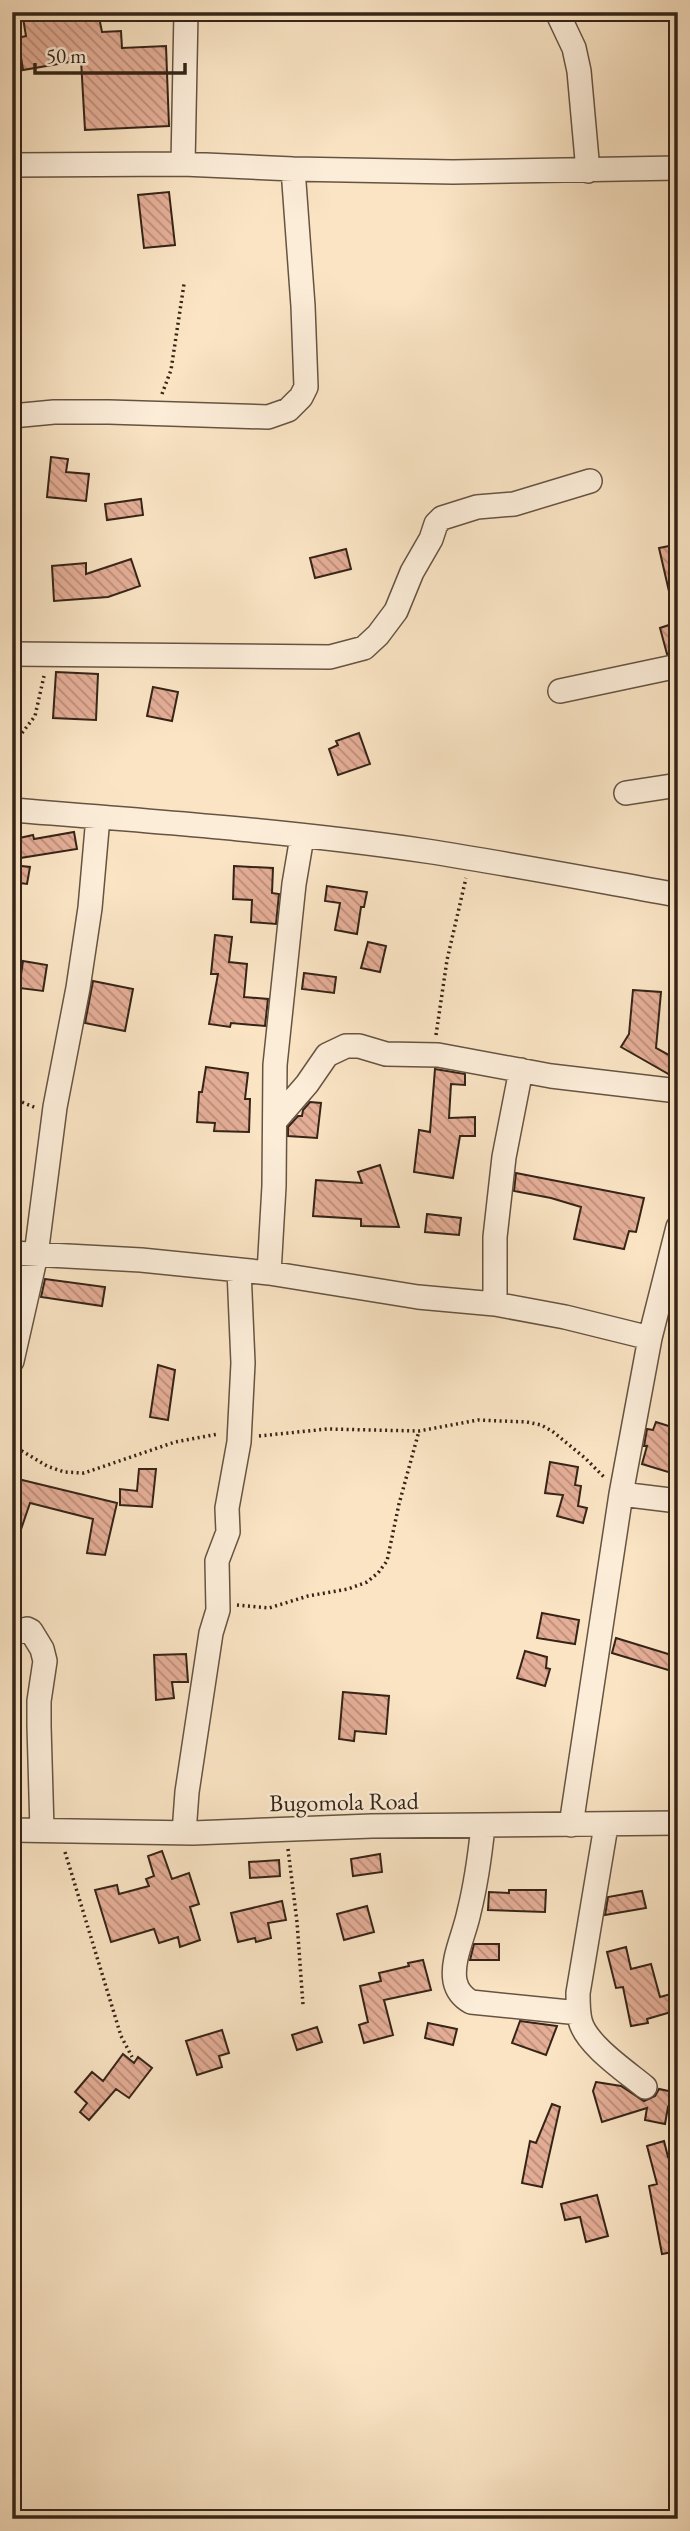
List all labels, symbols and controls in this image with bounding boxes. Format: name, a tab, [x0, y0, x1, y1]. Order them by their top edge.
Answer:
scale bar	[35, 32, 186, 76]
text: 50 m	[46, 42, 87, 69]
street label: Bugomola Road	[269, 1785, 420, 1818]

